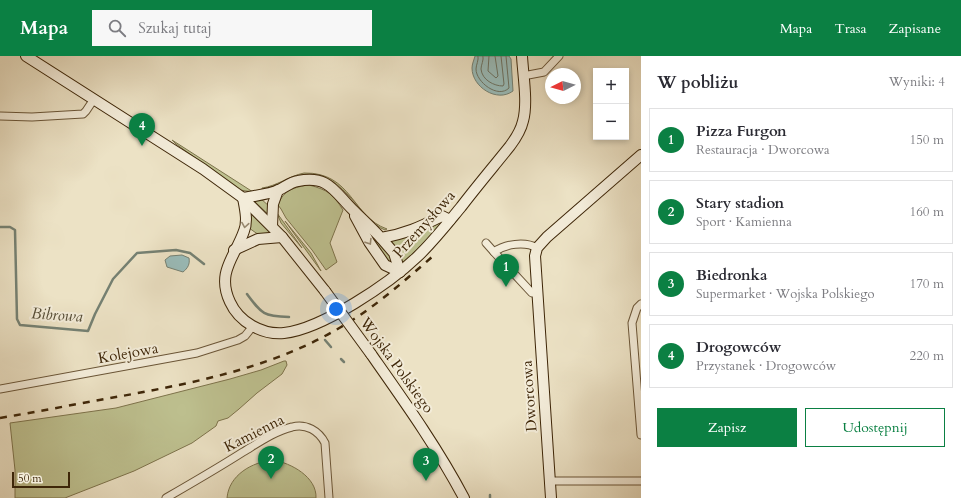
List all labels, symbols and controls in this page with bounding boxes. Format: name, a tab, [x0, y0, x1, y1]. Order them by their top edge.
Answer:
search box	[92, 10, 372, 46]
text: Mapa	[20, 15, 68, 41]
icon: search	[106, 17, 128, 39]
text: Szukaj tutaj	[138, 18, 212, 38]
text: Mapa	[780, 19, 812, 38]
text: Trasa	[834, 19, 867, 38]
text: Zapisane	[889, 19, 941, 38]
north arrow	[545, 68, 581, 104]
map controls	[593, 68, 629, 140]
button: +	[593, 68, 629, 104]
text: W pobliżu	[657, 71, 738, 94]
text: Wyniki: 4	[889, 73, 945, 91]
button: −	[593, 104, 629, 140]
pin: 4	[129, 113, 155, 146]
text: Pizza Furgon	[696, 121, 787, 141]
text: 1	[668, 131, 674, 149]
text: 150 m	[910, 131, 944, 149]
text: Restauracja · Dworcowa	[696, 141, 830, 159]
street label: Przemysłowa	[388, 186, 460, 262]
text: Stary stadion	[696, 193, 784, 213]
text: 2	[668, 203, 674, 221]
text: 160 m	[910, 203, 944, 221]
text: Sport · Kamienna	[696, 213, 792, 231]
one-way arrow	[241, 222, 250, 228]
one-way arrow	[364, 238, 372, 245]
pin: 1	[493, 254, 519, 287]
text: Biedronka	[696, 265, 767, 285]
text: 3	[668, 275, 674, 293]
text: 170 m	[910, 275, 944, 293]
text: Supermarket · Wojska Polskiego	[696, 285, 874, 303]
your location	[326, 299, 346, 319]
water label: Bibrowa	[30, 302, 84, 328]
street label: Wojska Polskiego	[355, 312, 439, 417]
text: Drogowców	[696, 337, 781, 357]
street label: Kolejowa	[96, 338, 160, 368]
text: 4	[668, 347, 674, 365]
text: 220 m	[910, 347, 944, 365]
text: Przystanek · Drogowców	[696, 357, 836, 375]
street label: Dworcowa	[517, 359, 541, 432]
button: Zapisz	[657, 408, 797, 447]
button: Udostępnij	[805, 408, 945, 447]
street label: Kamienna	[221, 409, 288, 457]
pin: 2	[258, 446, 284, 479]
pin: 3	[413, 448, 439, 481]
scale bar	[12, 470, 70, 489]
text: 50 m	[18, 471, 42, 486]

